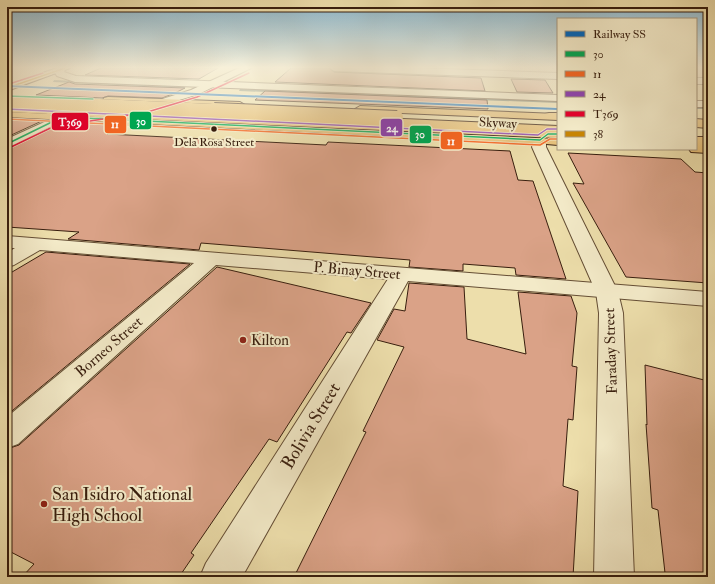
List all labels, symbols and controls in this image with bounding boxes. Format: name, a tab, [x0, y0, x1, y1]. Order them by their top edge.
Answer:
legend	[557, 18, 697, 150]
text: Railway SS	[593, 27, 646, 42]
text: 30	[593, 47, 604, 62]
text: 11	[593, 67, 602, 82]
text: 24	[593, 87, 606, 102]
text: T369	[593, 107, 619, 122]
line badge: 30	[129, 111, 152, 130]
line badge: T369	[51, 112, 89, 131]
street label: Skyway	[479, 114, 518, 133]
line badge: 11	[104, 115, 127, 134]
text: 30	[136, 115, 146, 128]
text: T369	[57, 116, 82, 129]
text: 11	[111, 118, 119, 131]
line badge: 24	[380, 118, 403, 137]
text: 24	[386, 122, 399, 136]
marker: Dela Rosa Street	[209, 124, 219, 134]
line badge: 30	[409, 125, 432, 144]
text: 38	[593, 127, 604, 142]
text: 30	[415, 128, 425, 141]
line badge: 11	[440, 131, 463, 150]
place label: Dela Rosa Street	[174, 135, 254, 150]
text: 11	[447, 135, 455, 148]
street label: P. Binay Street	[313, 258, 402, 284]
street label: Faraday Street	[600, 307, 622, 394]
street label: Borneo Street	[71, 312, 147, 381]
place label: Kilton	[251, 331, 289, 350]
marker: Kilton	[238, 335, 248, 345]
street label: Bolivia Street	[276, 378, 346, 473]
place label: San Isidro National High School	[52, 483, 193, 527]
marker: San Isidro National High School	[39, 499, 49, 509]

